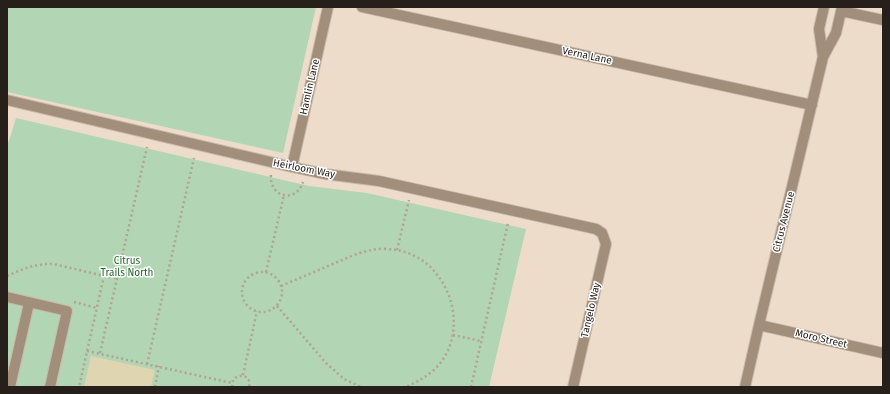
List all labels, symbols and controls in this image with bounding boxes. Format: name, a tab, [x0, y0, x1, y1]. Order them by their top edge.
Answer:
street label: Verna Lane	[561, 45, 613, 67]
street label: Hamlin Lane	[298, 58, 322, 116]
street label: Heirloom Way	[272, 157, 336, 181]
street label: Citrus Avenue	[771, 190, 797, 254]
park label: Citrus Trails North	[101, 255, 153, 278]
street label: Tangelo Way	[579, 281, 603, 339]
street label: Moro Street	[794, 327, 848, 351]

